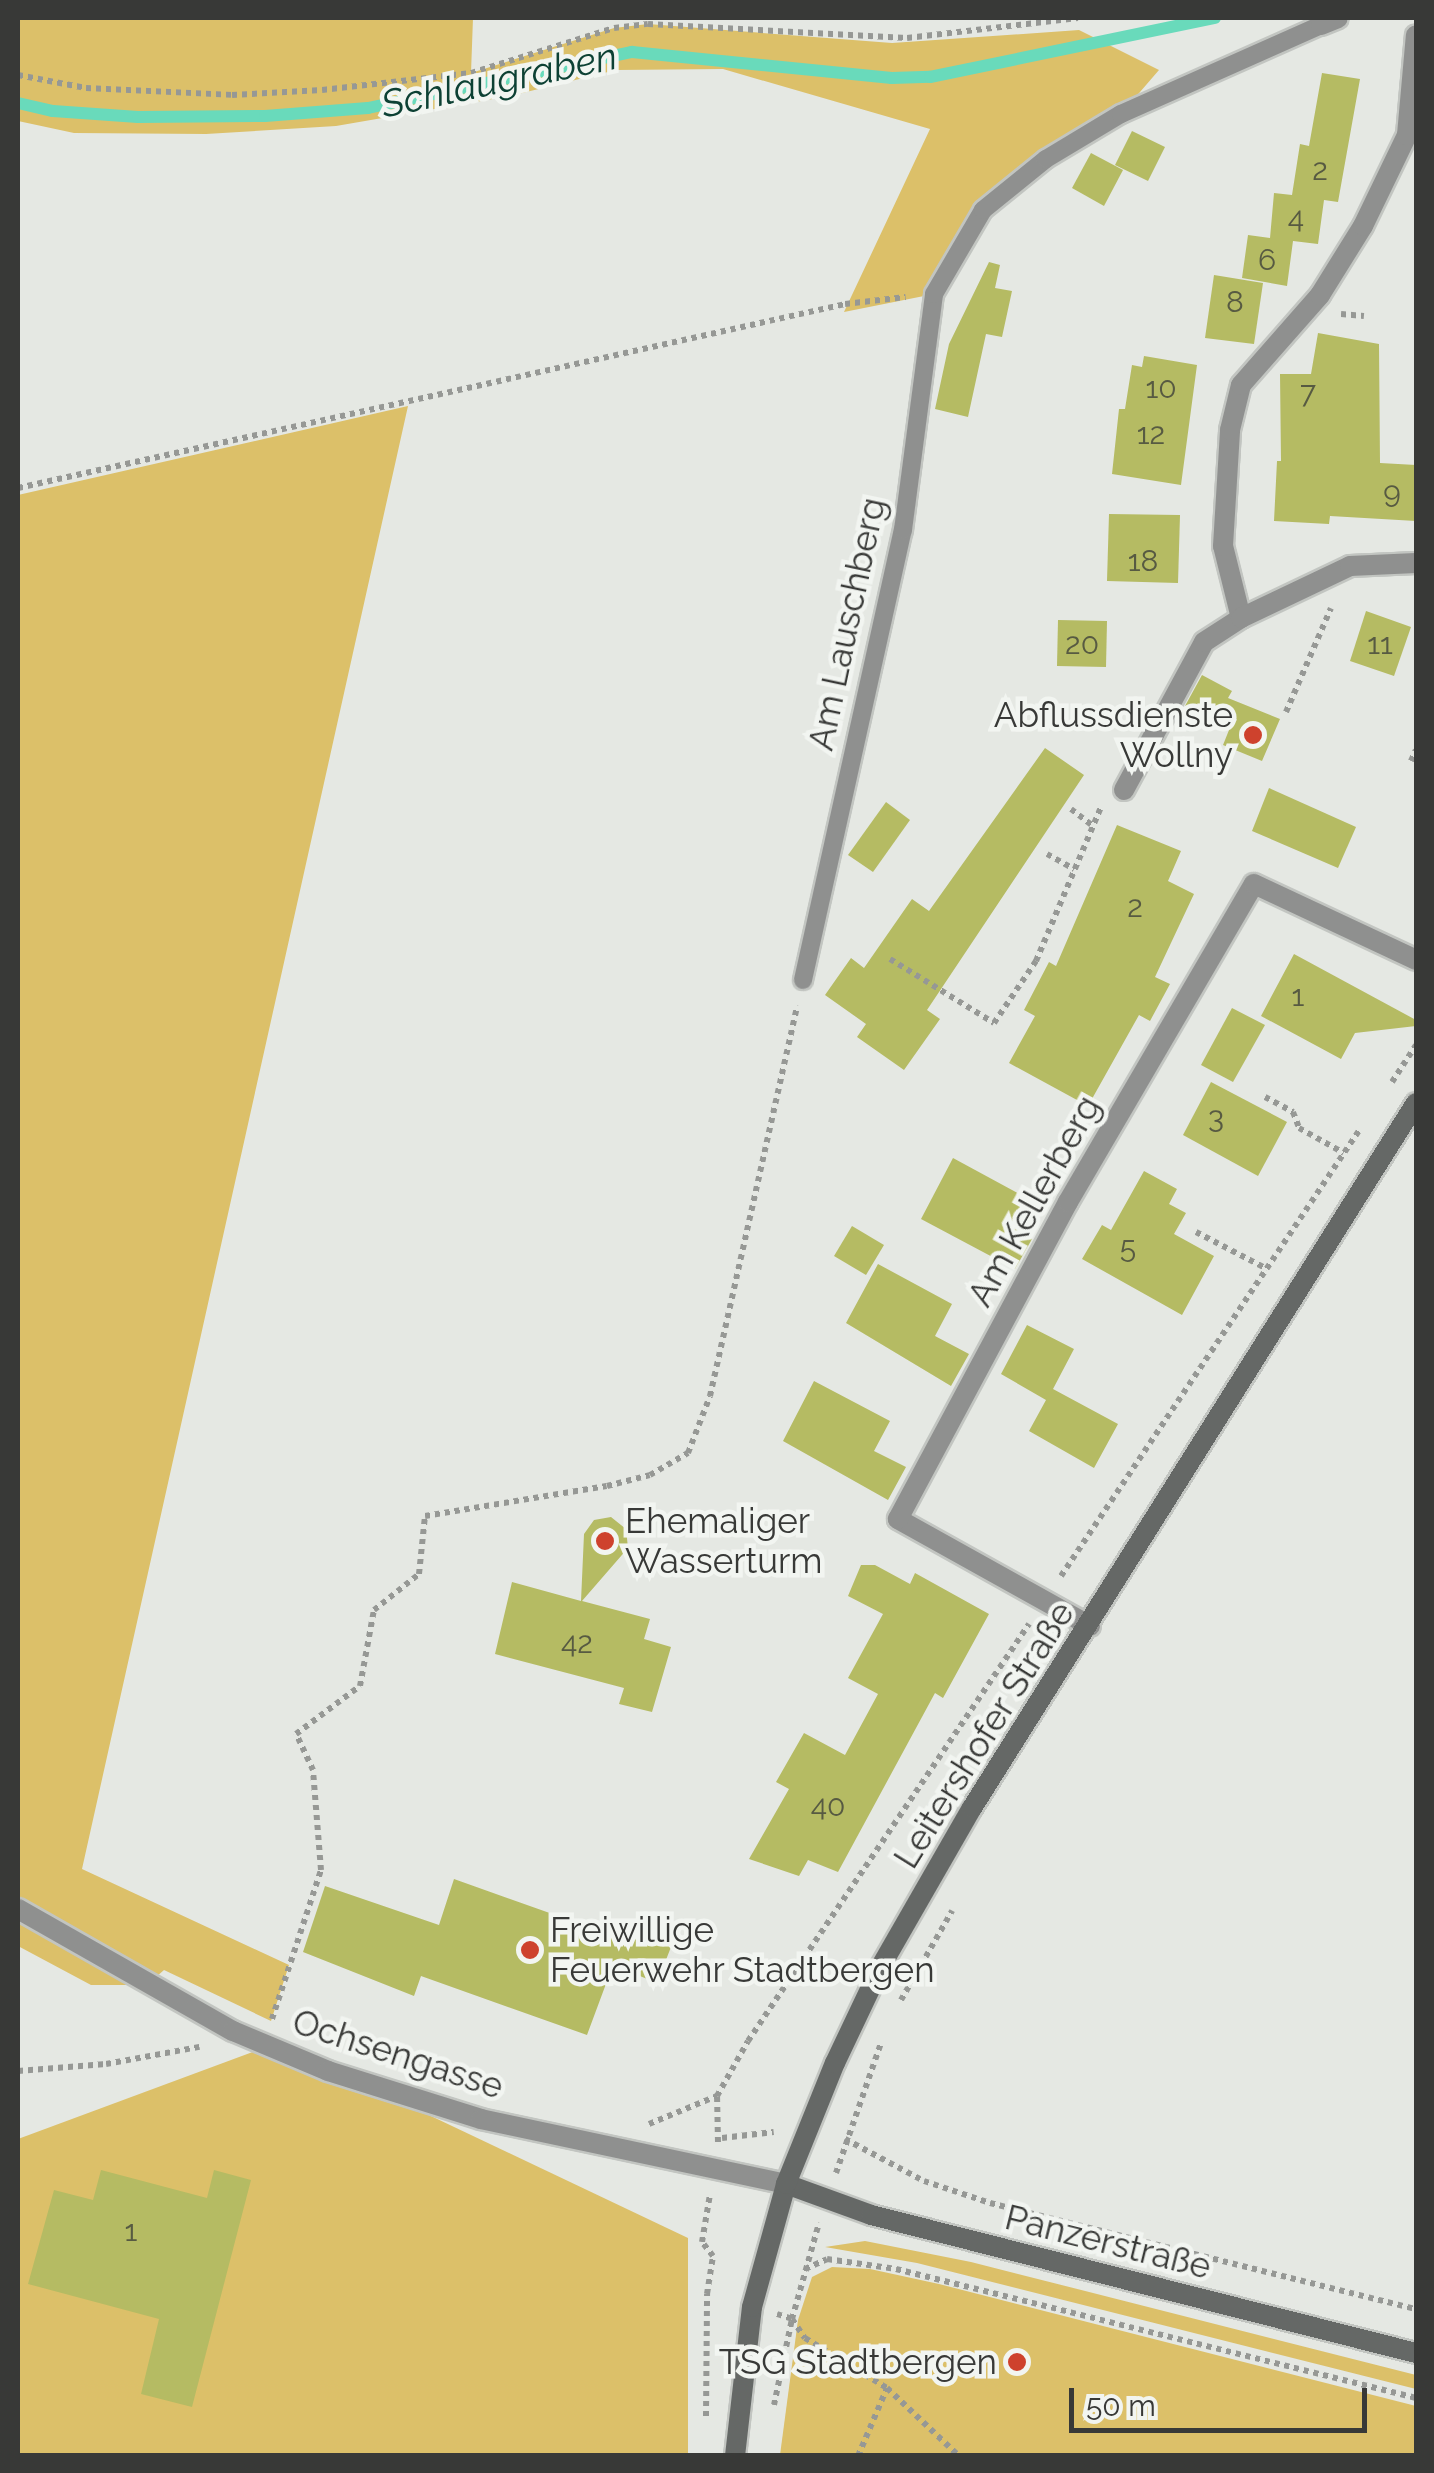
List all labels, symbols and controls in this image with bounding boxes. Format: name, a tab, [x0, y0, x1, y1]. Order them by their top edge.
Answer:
water label: Schlaugraben	[377, 33, 621, 127]
house number: 2	[1312, 152, 1328, 188]
house number: 4	[1288, 200, 1304, 236]
house number: 6	[1258, 242, 1276, 278]
house number: 8	[1226, 284, 1244, 320]
house number: 10	[1145, 370, 1177, 406]
house number: 7	[1300, 375, 1316, 411]
house number: 12	[1137, 416, 1165, 452]
house number: 9	[1383, 474, 1401, 510]
street label: Am Lauschberg	[800, 494, 894, 754]
house number: 18	[1128, 543, 1158, 579]
house number: 20	[1065, 626, 1099, 662]
house number: 11	[1367, 626, 1393, 662]
place label: Abflussdienste Wollny	[994, 694, 1233, 776]
marker: Abflussdienste Wollny	[1242, 724, 1264, 746]
house number: 2	[1127, 889, 1143, 925]
house number: 1	[1292, 978, 1304, 1014]
street label: Am Kellerberg	[959, 1088, 1109, 1314]
house number: 3	[1208, 1100, 1224, 1136]
house number: 5	[1120, 1230, 1136, 1266]
place label: Ehemaliger Wasserturm	[625, 1500, 822, 1582]
marker: Ehemaliger Wasserturm	[594, 1530, 616, 1552]
street label: Leitershofer Straße	[885, 1594, 1083, 1876]
house number: 42	[561, 1625, 593, 1661]
house number: 40	[811, 1788, 845, 1824]
place label: Freiwillige Feuerwehr Stadtbergen	[550, 1909, 935, 1991]
marker: Freiwillige Feuerwehr Stadtbergen	[519, 1939, 541, 1961]
street label: Ochsengasse	[287, 2000, 509, 2108]
street label: Panzerstraße	[1001, 2196, 1215, 2288]
house number: 1	[125, 2213, 137, 2249]
place label: TSG Stadtbergen	[719, 2341, 997, 2383]
marker: TSG Stadtbergen	[1006, 2351, 1028, 2373]
scale bar	[1074, 2368, 1372, 2430]
text: 50 m	[1086, 2388, 1156, 2423]

